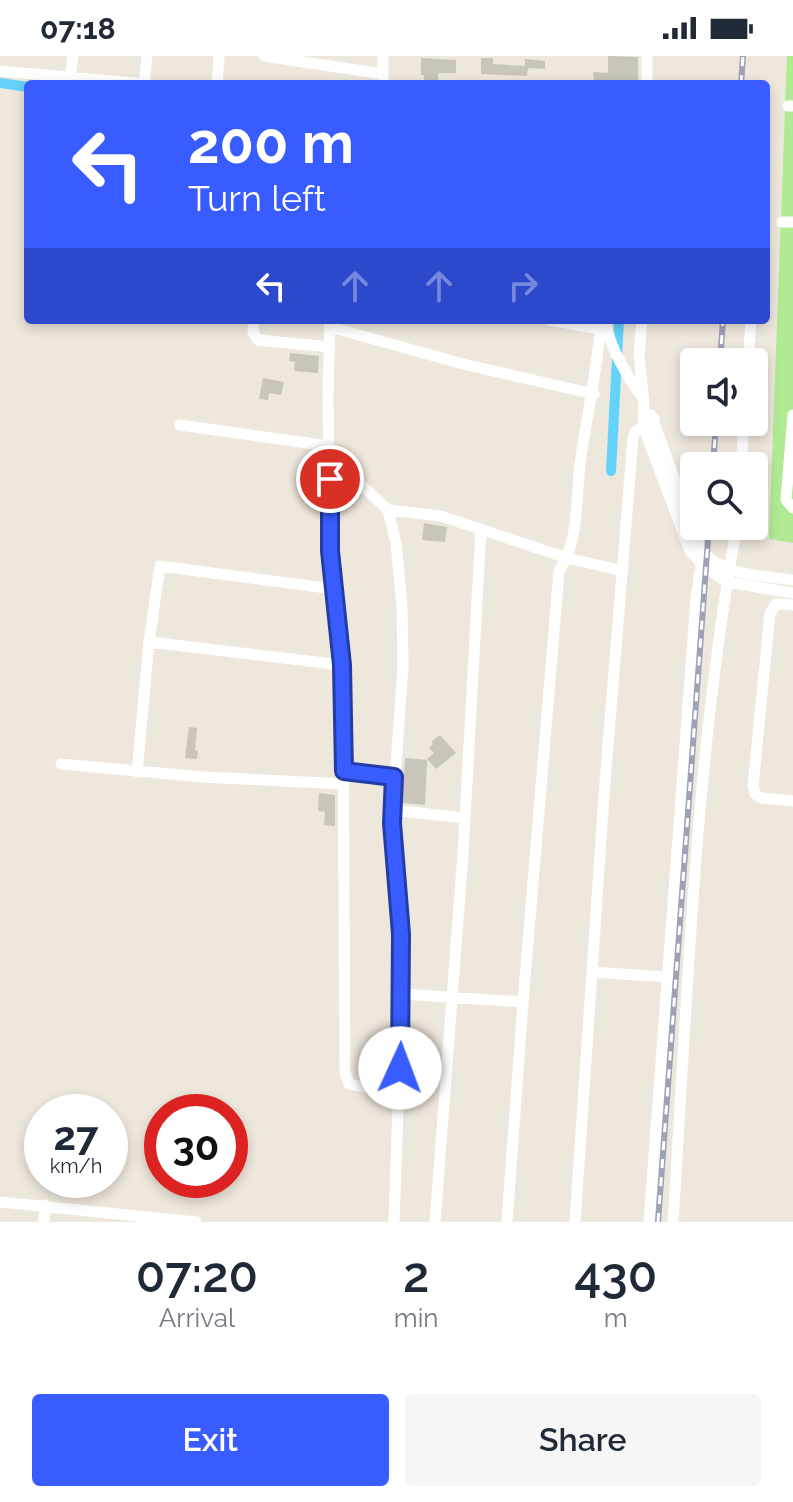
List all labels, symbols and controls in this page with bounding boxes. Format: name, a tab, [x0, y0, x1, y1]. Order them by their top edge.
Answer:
text: 07:18	[40, 11, 116, 46]
text: 200 m	[188, 110, 354, 176]
icon: left	[56, 112, 160, 216]
text: Turn left	[188, 177, 326, 219]
icon: left	[249, 264, 293, 308]
icon: ahead	[333, 264, 377, 308]
icon: ahead	[417, 264, 461, 308]
icon: right	[501, 264, 545, 308]
map controls	[680, 348, 768, 540]
button: sound	[680, 348, 768, 436]
pin	[296, 445, 364, 513]
button: search	[680, 452, 768, 540]
icon: arrive	[308, 457, 352, 501]
position arrow	[358, 1026, 442, 1110]
speed limit sign: 30	[144, 1094, 248, 1198]
text: 27	[53, 1112, 98, 1159]
text: km/h	[50, 1154, 102, 1178]
text: 07:20	[136, 1247, 258, 1303]
text: 2	[403, 1247, 429, 1303]
text: 430	[574, 1247, 657, 1303]
text: Arrival	[159, 1303, 235, 1333]
text: min	[394, 1303, 439, 1333]
text: m	[604, 1303, 628, 1333]
button: Exit	[32, 1394, 389, 1486]
button: Share	[405, 1394, 761, 1486]

